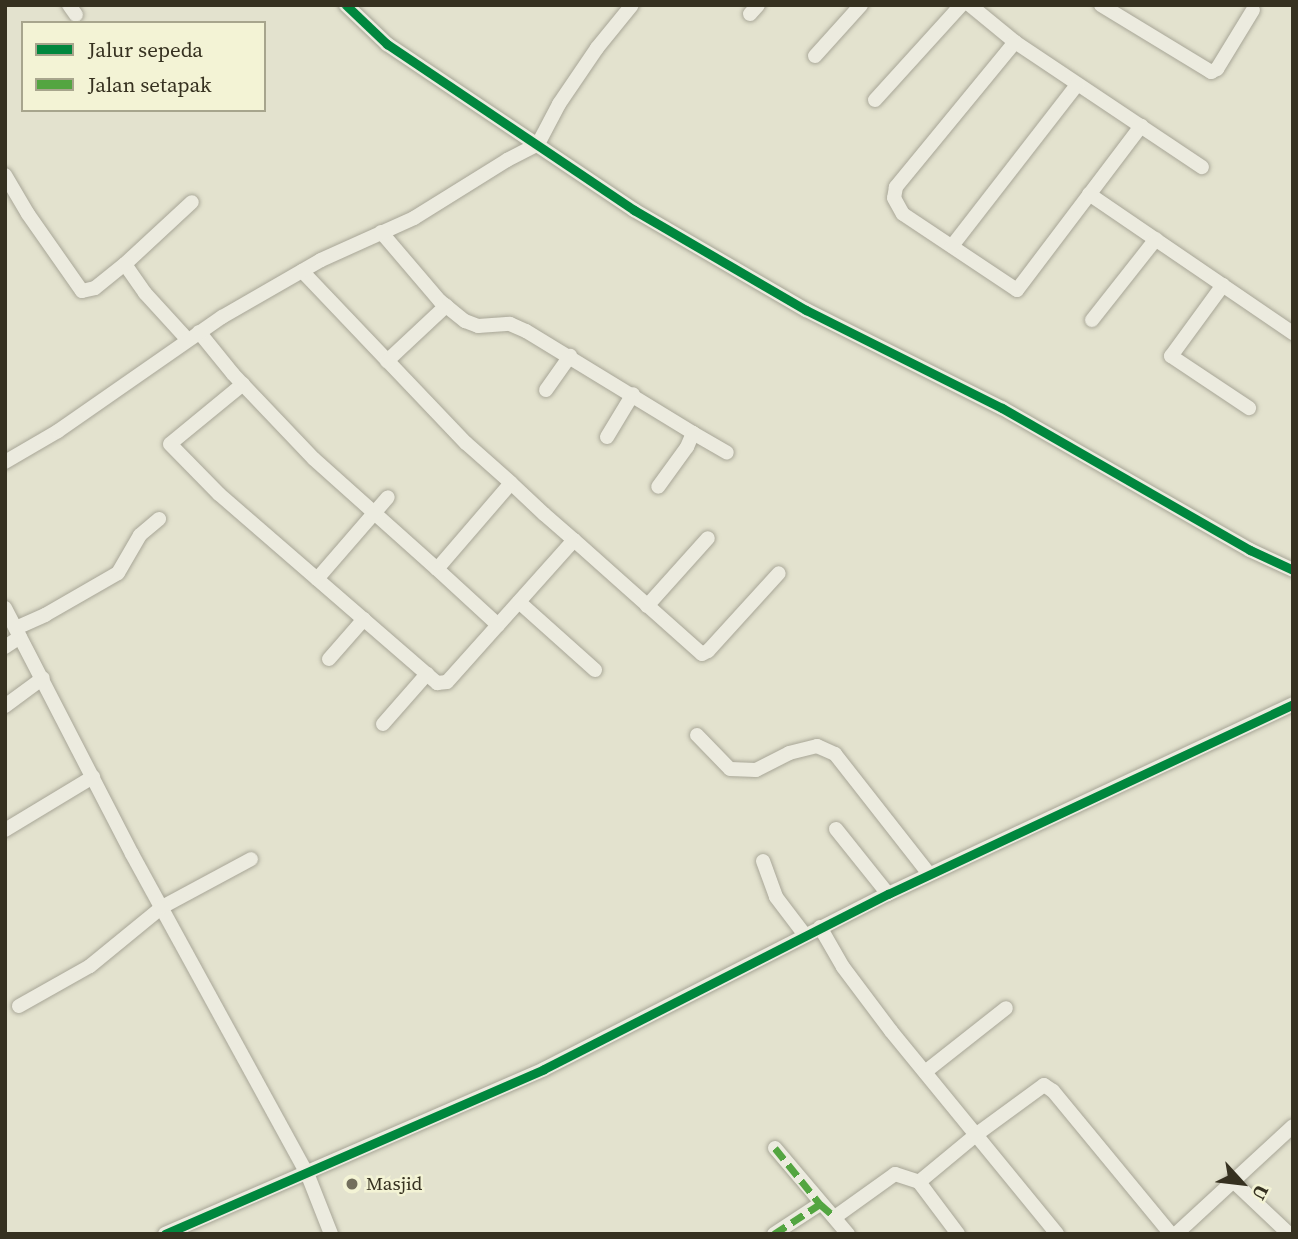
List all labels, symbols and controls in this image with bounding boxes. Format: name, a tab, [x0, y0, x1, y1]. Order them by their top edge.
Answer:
legend	[21, 21, 266, 112]
text: Jalur sepeda	[88, 35, 203, 64]
text: Jalan setapak	[88, 70, 212, 99]
north arrow	[1207, 1148, 1277, 1218]
place label: Masjid	[366, 1173, 422, 1195]
marker: Masjid	[344, 1176, 360, 1192]
text: U	[1246, 1180, 1275, 1205]

